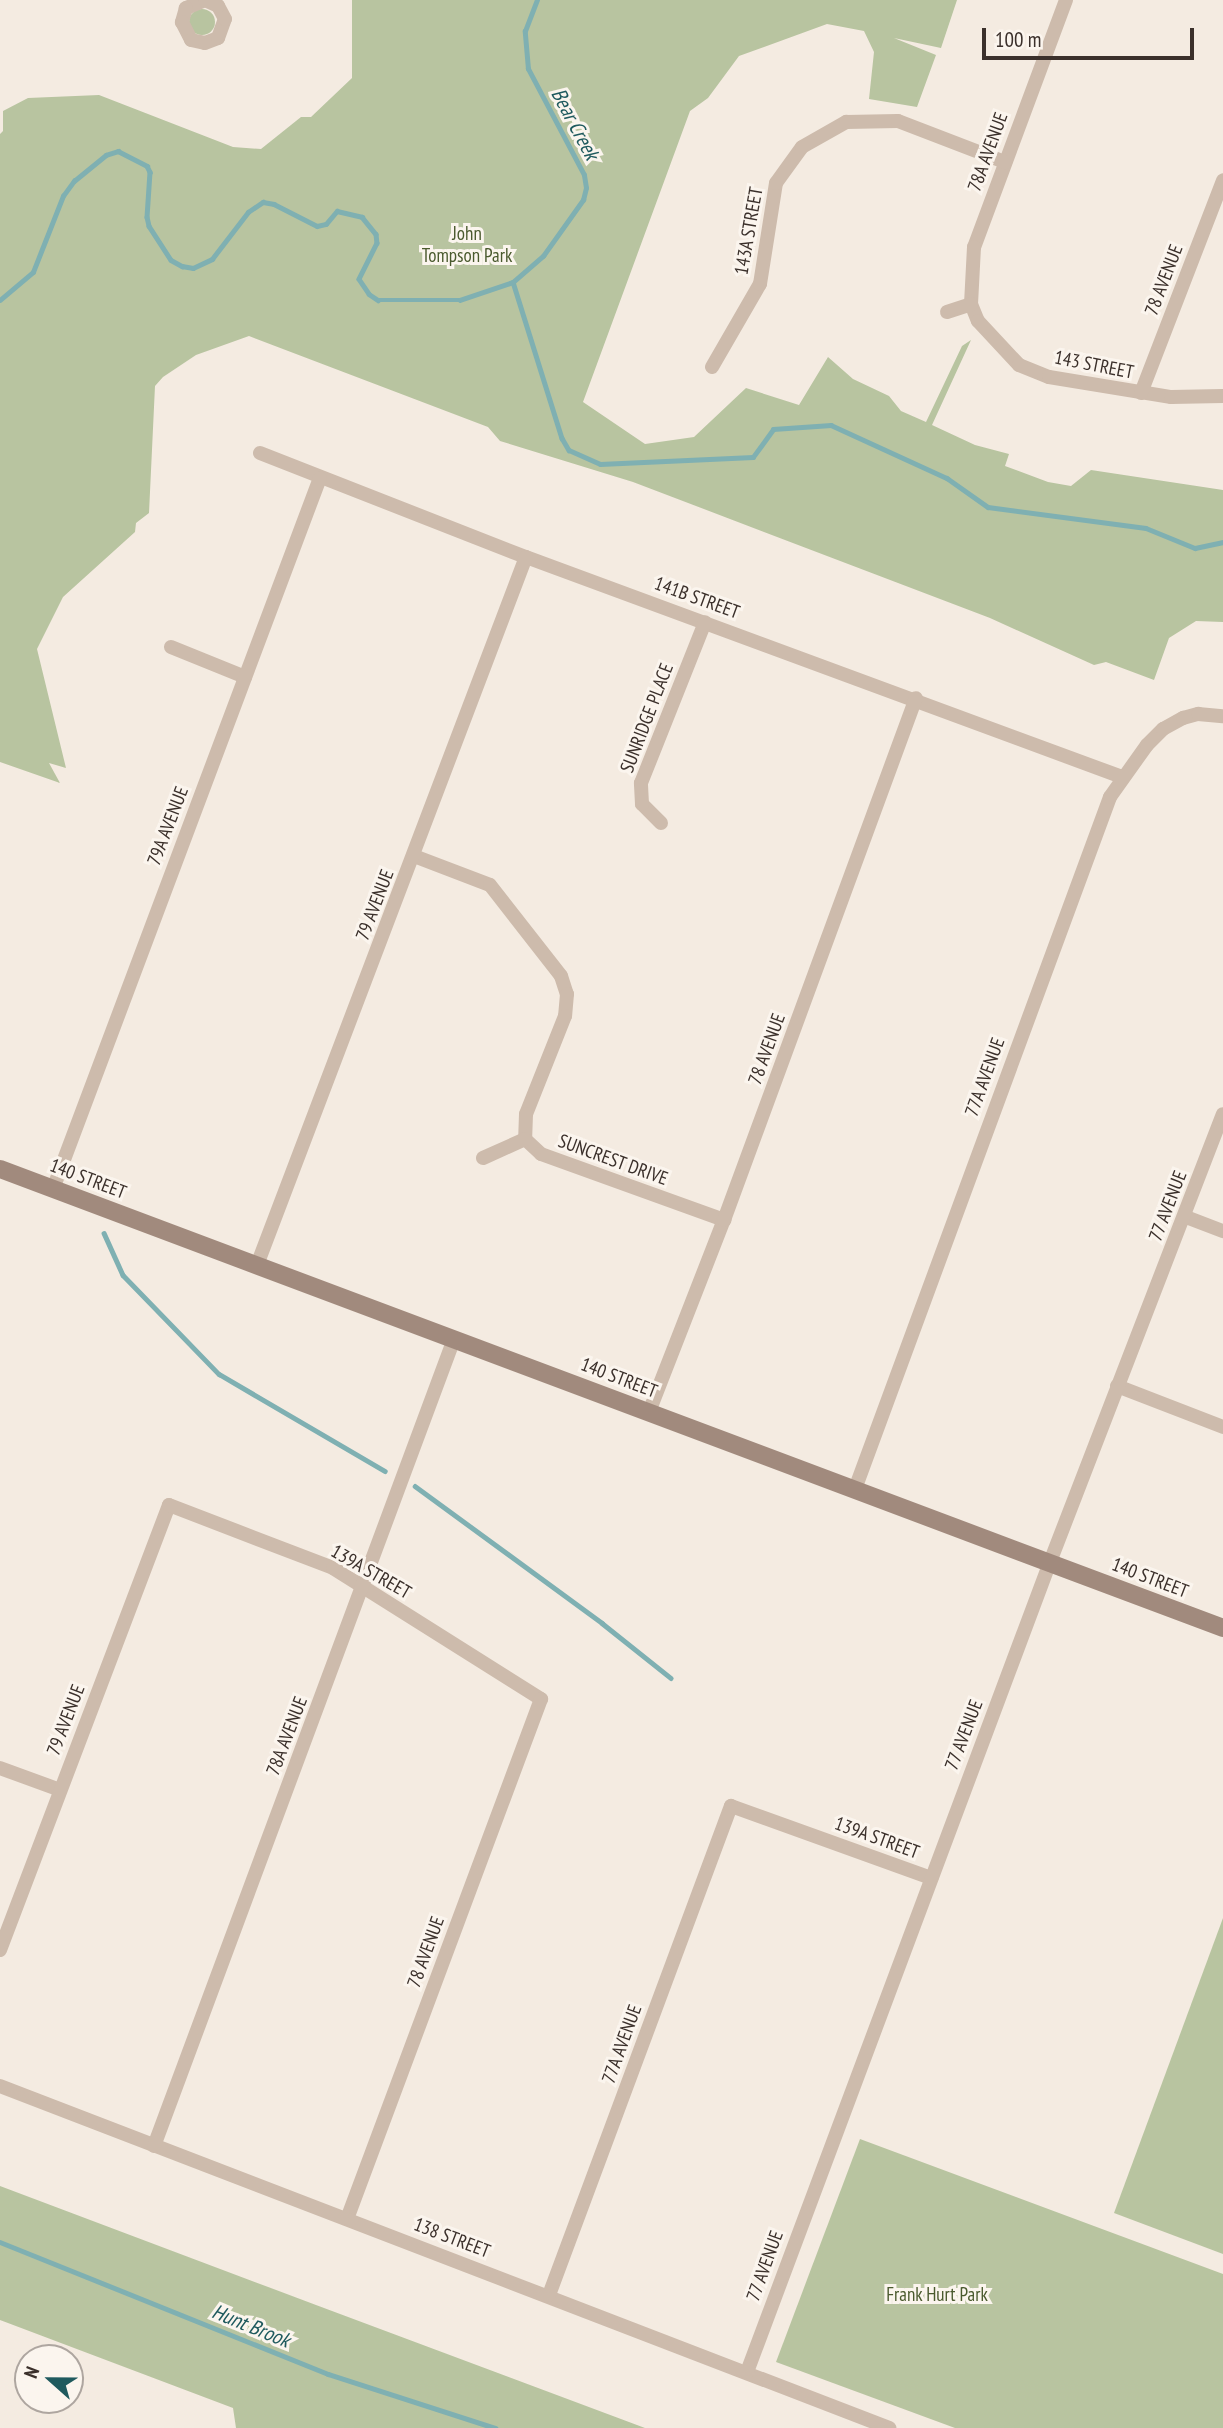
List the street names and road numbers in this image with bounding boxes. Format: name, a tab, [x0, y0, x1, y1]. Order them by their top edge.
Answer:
street label: 78A AVENUE	[963, 109, 1013, 195]
street label: 143A STREET	[730, 185, 768, 277]
street label: 78 AVENUE	[1140, 241, 1188, 319]
street label: 143 STREET	[1052, 346, 1136, 384]
street label: 141B STREET	[651, 572, 743, 624]
street label: SUNRIDGE PLACE	[616, 660, 678, 776]
street label: 79A AVENUE	[142, 783, 194, 869]
street label: 79 AVENUE	[351, 866, 399, 944]
street label: 78 AVENUE	[744, 1010, 790, 1088]
street label: 77A AVENUE	[960, 1034, 1010, 1120]
street label: SUNCREST DRIVE	[555, 1130, 671, 1190]
street label: 140 STREET	[46, 1154, 130, 1204]
street label: 77 AVENUE	[1144, 1167, 1192, 1245]
street label: 140 STREET	[577, 1353, 661, 1403]
street label: 139A STREET	[327, 1540, 415, 1604]
street label: 140 STREET	[1108, 1553, 1192, 1603]
street label: 79 AVENUE	[42, 1681, 90, 1759]
street label: 78A AVENUE	[261, 1693, 313, 1779]
street label: 77 AVENUE	[940, 1696, 988, 1774]
street label: 139A STREET	[831, 1812, 923, 1864]
street label: 78 AVENUE	[403, 1913, 449, 1991]
street label: 77A AVENUE	[597, 2001, 647, 2087]
street label: 138 STREET	[410, 2213, 494, 2263]
street label: 77 AVENUE	[742, 2227, 788, 2305]

